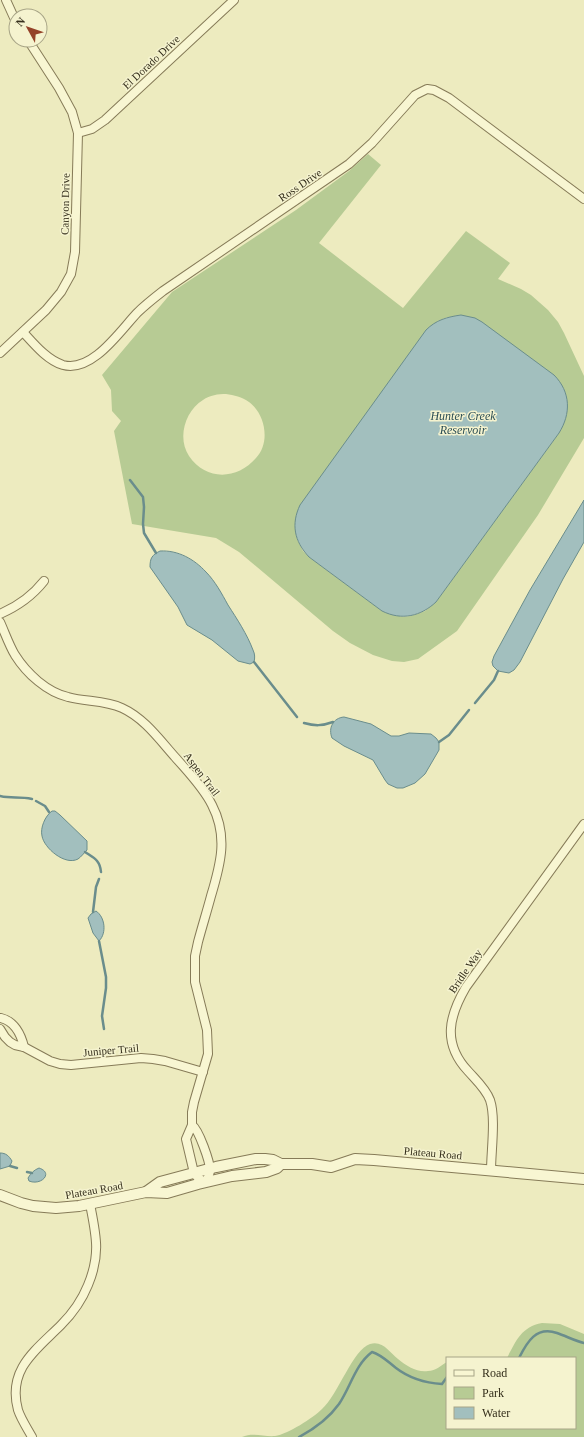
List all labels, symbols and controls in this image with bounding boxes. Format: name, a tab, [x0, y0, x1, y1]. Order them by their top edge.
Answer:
north arrow	[8, 8, 48, 48]
text: N	[13, 15, 28, 28]
street label: El Dorado Drive	[120, 33, 182, 91]
street label: Ross Drive	[276, 166, 324, 204]
street label: Canyon Drive	[58, 173, 72, 235]
water label: Hunter Creek Reservoir	[429, 409, 496, 437]
street label: Aspen Trail	[182, 750, 222, 798]
street label: Bridle Way	[446, 947, 484, 995]
street label: Juniper Trail	[83, 1042, 139, 1058]
street label: Plateau Road	[403, 1144, 463, 1162]
street label: Plateau Road	[64, 1179, 124, 1201]
legend	[446, 1357, 576, 1429]
text: Road	[482, 1366, 507, 1380]
text: Park	[482, 1386, 504, 1400]
text: Water	[482, 1406, 510, 1420]

